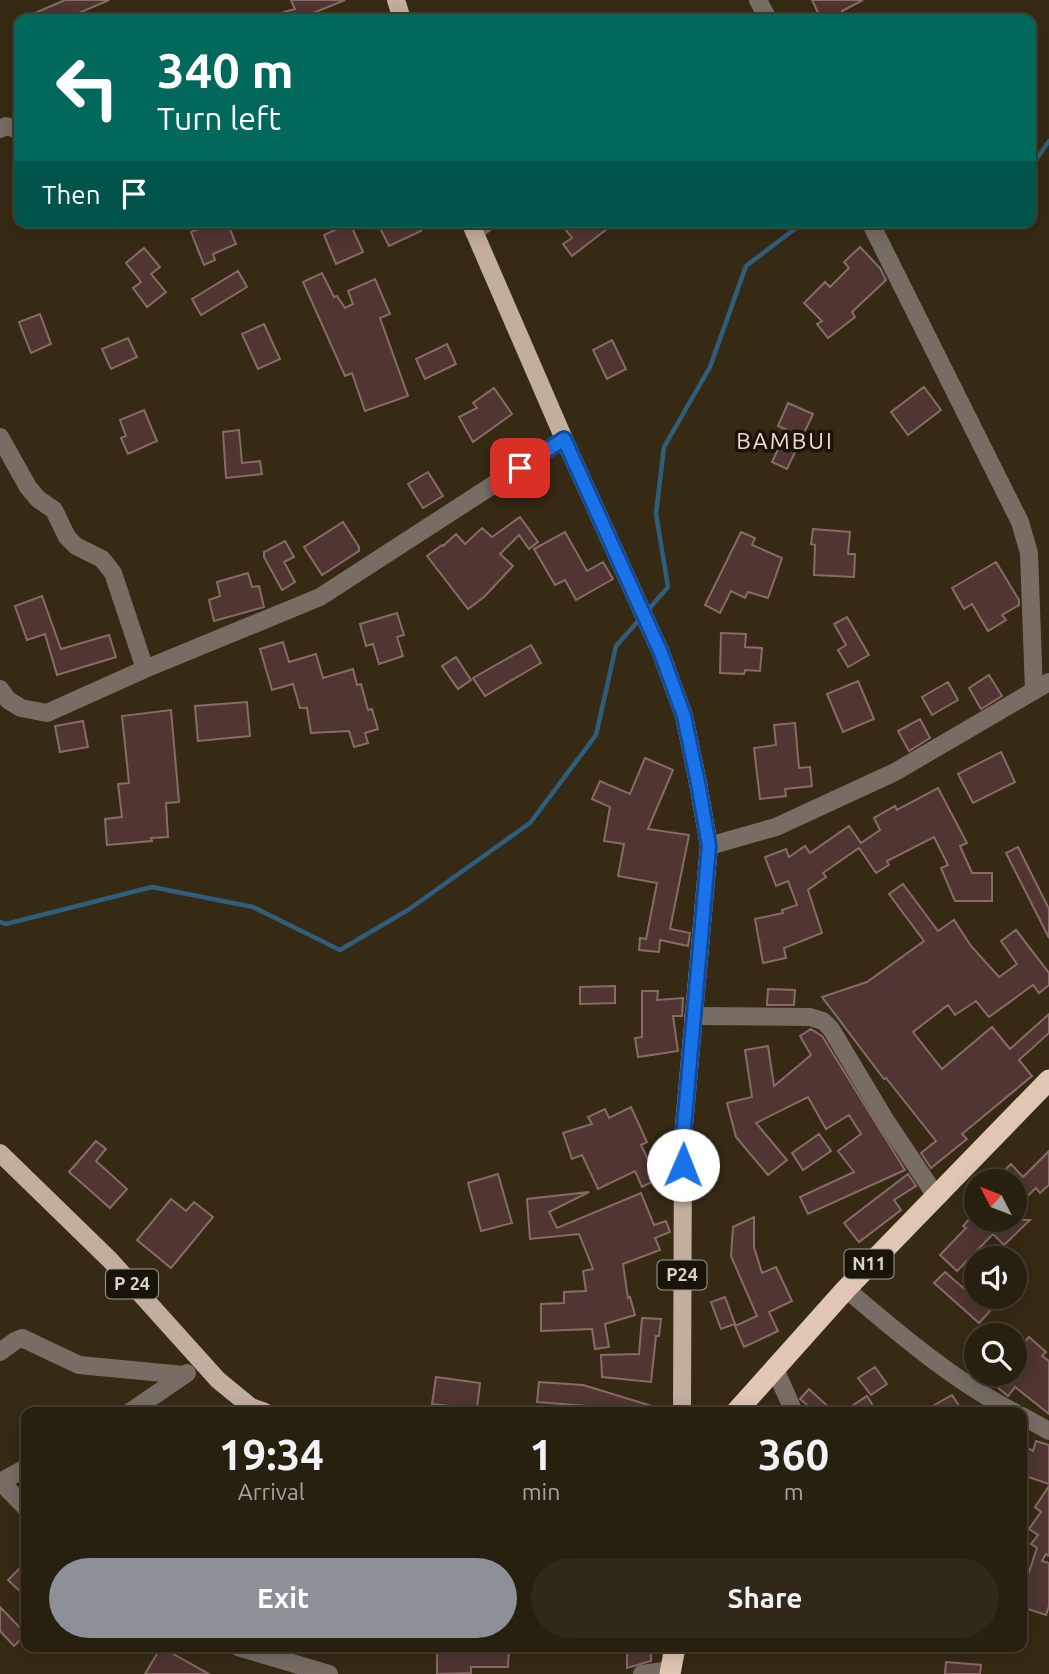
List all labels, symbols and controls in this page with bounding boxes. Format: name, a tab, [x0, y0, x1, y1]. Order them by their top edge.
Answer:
icon: left	[42, 42, 133, 133]
text: 340 m	[157, 42, 294, 97]
text: Turn left	[157, 100, 281, 136]
icon: arrive	[115, 175, 153, 213]
text: Then	[42, 180, 101, 209]
district label: BAMBUI	[736, 428, 834, 453]
pin	[490, 438, 550, 498]
icon: arrive	[501, 449, 539, 487]
position arrow	[646, 1128, 720, 1202]
north arrow	[964, 1169, 1027, 1232]
map controls	[964, 1169, 1027, 1386]
button: sound	[964, 1246, 1027, 1309]
road number: N11	[844, 1250, 894, 1279]
road number: P24	[658, 1260, 706, 1290]
road number: P 24	[106, 1269, 158, 1298]
button: search	[964, 1323, 1027, 1386]
text: 19:34	[219, 1431, 324, 1478]
text: 1	[529, 1431, 553, 1478]
text: 360	[758, 1431, 829, 1478]
text: Arrival	[238, 1479, 305, 1504]
text: min	[522, 1479, 560, 1504]
text: m	[784, 1479, 804, 1504]
button: Exit	[49, 1558, 517, 1638]
button: Share	[531, 1558, 999, 1638]

